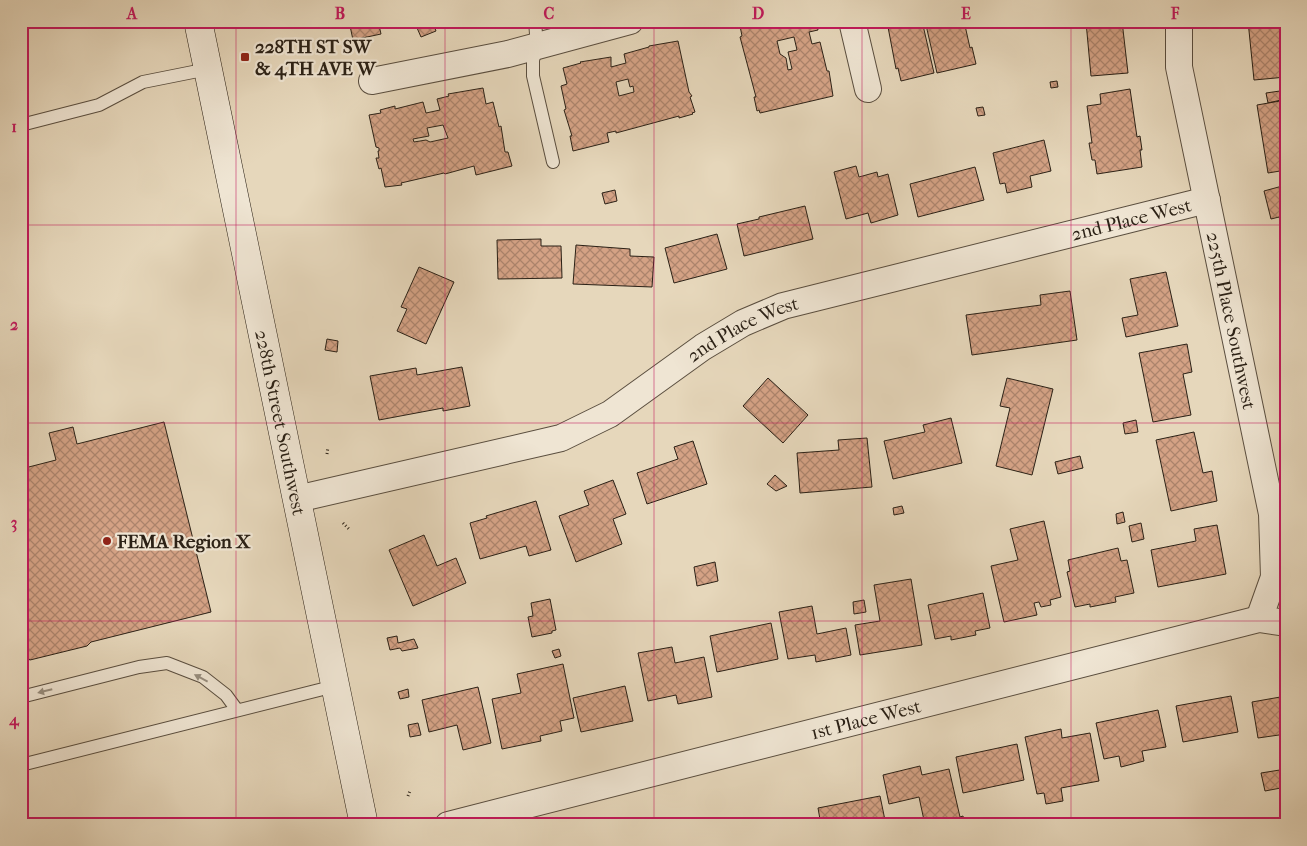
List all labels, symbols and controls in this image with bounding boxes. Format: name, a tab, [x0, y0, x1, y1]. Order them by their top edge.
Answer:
text: A	[126, 4, 138, 23]
text: B	[335, 4, 345, 23]
text: C	[544, 4, 555, 23]
text: D	[752, 4, 764, 23]
text: E	[961, 4, 971, 23]
text: F	[1170, 4, 1180, 23]
place label: 228TH ST SW & 4TH AVE W	[255, 36, 377, 80]
marker: 228TH ST SW & 4TH AVE W	[239, 51, 251, 63]
text: 1	[11, 117, 17, 136]
street label: 2nd Place West	[1069, 194, 1194, 246]
street label: 225th Place Southwest	[1202, 230, 1260, 412]
street label: 2nd Place West	[683, 293, 801, 367]
text: 2	[10, 315, 18, 334]
street label: 228th Street Southwest	[250, 328, 310, 518]
text: 3	[11, 513, 17, 533]
place label: FEMA Region X	[116, 531, 251, 553]
marker: FEMA Region X	[101, 535, 113, 547]
one-way arrow	[194, 674, 208, 682]
one-way arrow	[37, 688, 52, 696]
street label: 1st Place West	[809, 695, 924, 744]
text: 4	[8, 710, 20, 730]

